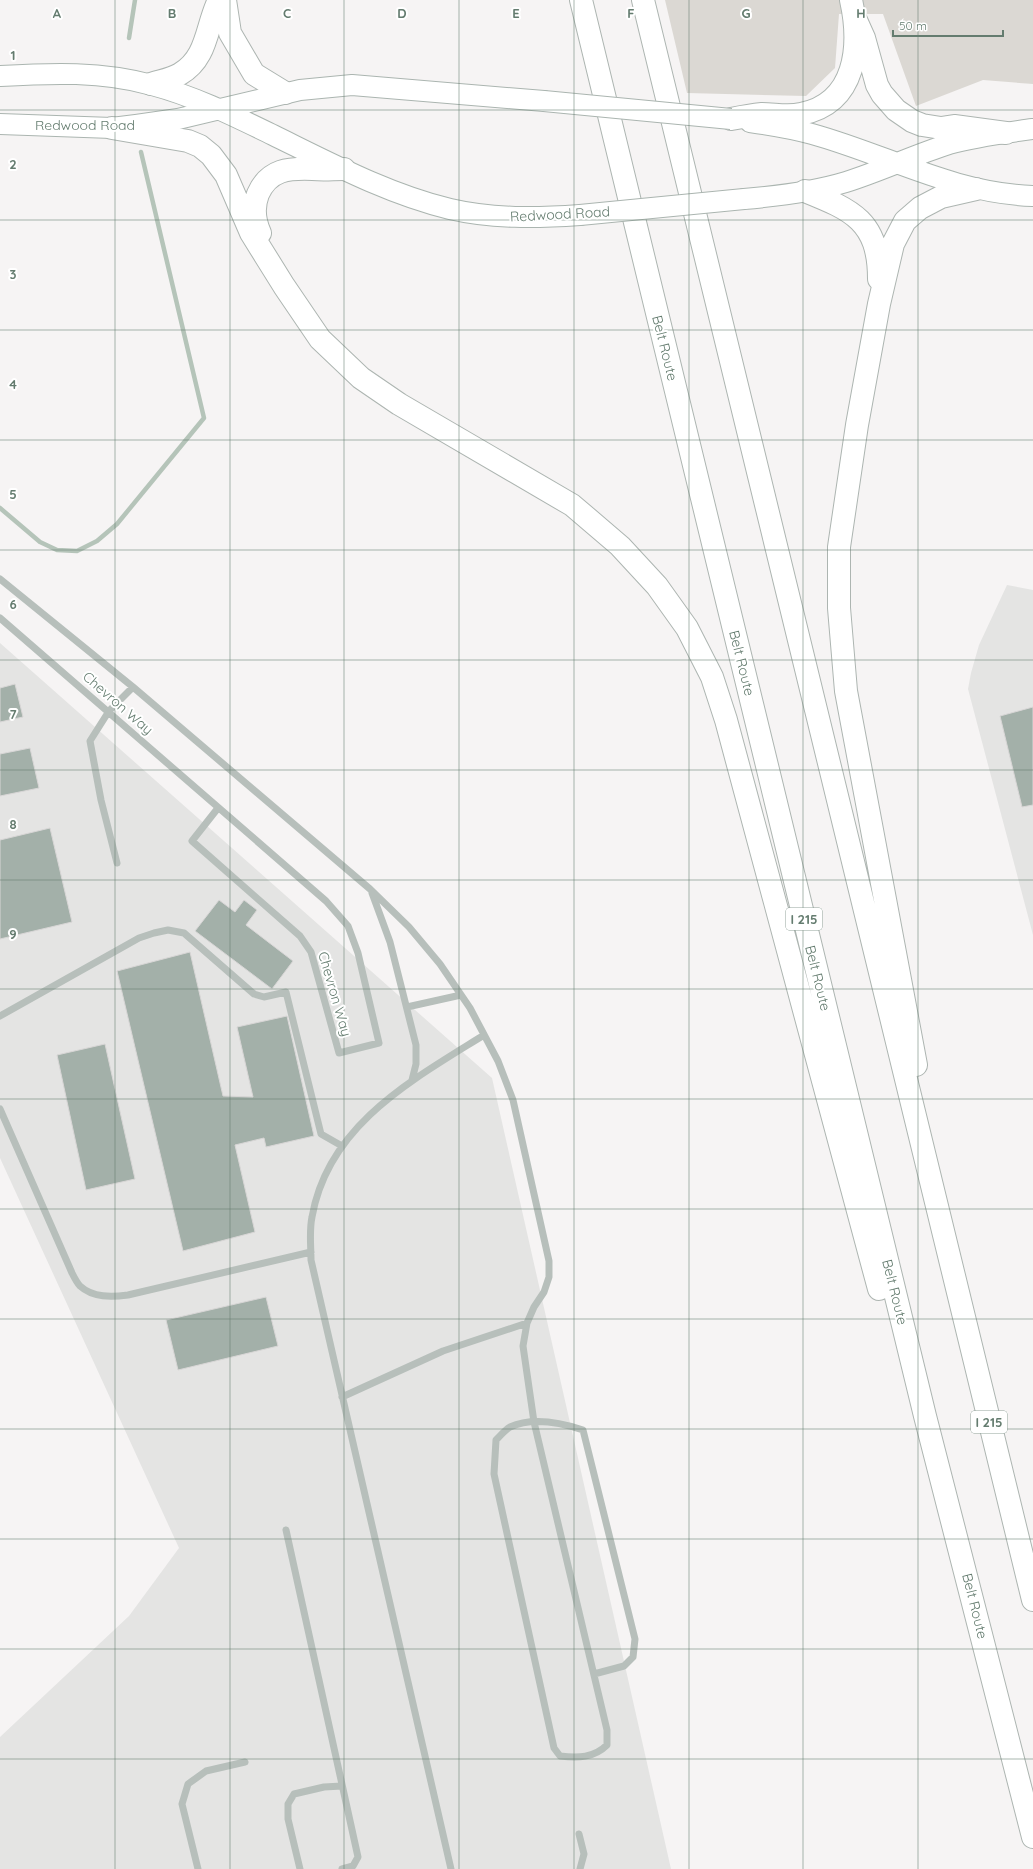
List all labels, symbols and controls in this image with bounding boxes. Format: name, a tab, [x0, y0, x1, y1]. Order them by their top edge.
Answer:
text: A	[53, 5, 62, 21]
text: B	[168, 5, 176, 21]
text: C	[283, 5, 291, 21]
text: D	[397, 5, 407, 21]
text: E	[512, 5, 520, 21]
text: F	[627, 5, 635, 21]
text: G	[741, 5, 751, 21]
text: H	[856, 5, 866, 21]
scale bar	[893, 12, 1003, 38]
text: 50 m	[899, 18, 927, 33]
text: 1	[10, 47, 16, 63]
street label: Redwood Road	[35, 116, 135, 134]
text: 2	[9, 156, 17, 172]
street label: Redwood Road	[510, 202, 610, 226]
text: 3	[10, 266, 17, 282]
street label: Belt Route	[648, 313, 682, 383]
text: 4	[9, 376, 17, 392]
text: 5	[9, 486, 17, 502]
text: 6	[9, 596, 17, 612]
street label: Belt Route	[725, 628, 759, 698]
street label: Chevron Way	[79, 667, 157, 739]
text: 7	[9, 706, 17, 722]
text: 8	[9, 816, 17, 832]
road number: I 215	[786, 908, 822, 930]
text: 9	[9, 926, 17, 942]
street label: Belt Route	[801, 943, 835, 1013]
street label: Chevron Way	[314, 949, 356, 1039]
street label: Belt Route	[878, 1257, 912, 1327]
road number: I 215	[971, 1411, 1007, 1433]
street label: Belt Route	[958, 1571, 992, 1641]

